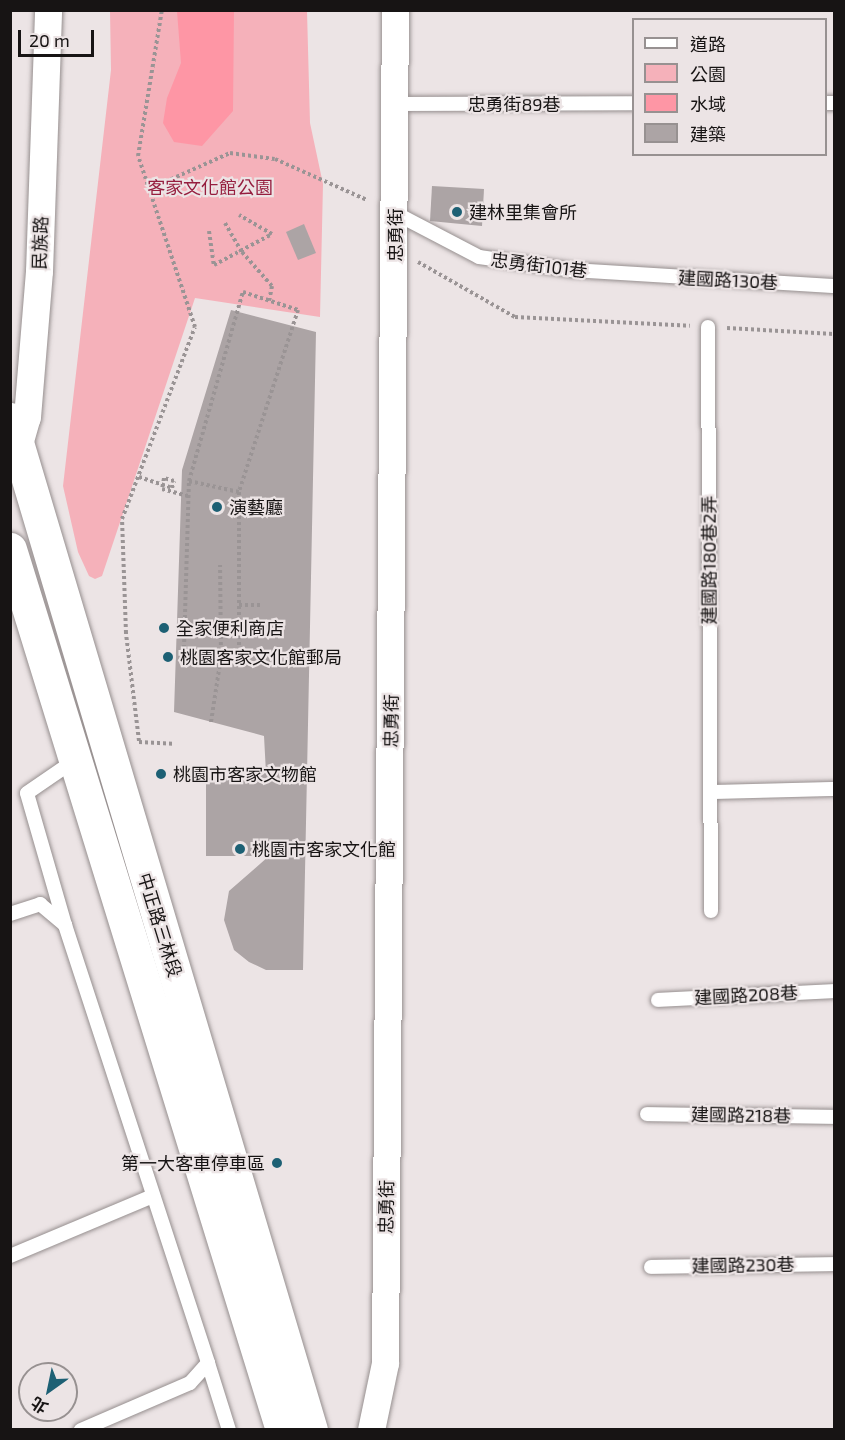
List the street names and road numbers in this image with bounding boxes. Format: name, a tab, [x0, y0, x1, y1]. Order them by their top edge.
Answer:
street label: 忠勇街89巷	[467, 93, 561, 115]
street label: 忠勇街	[384, 208, 406, 262]
street label: 民族路	[28, 216, 52, 270]
street label: 忠勇街101巷	[489, 248, 589, 282]
street label: 建國路130巷	[677, 267, 779, 293]
street label: 建國路180巷2弄	[698, 495, 720, 625]
street label: 忠勇街	[380, 694, 402, 748]
street label: 中正路三林段	[134, 870, 186, 980]
street label: 建國路208巷	[694, 981, 798, 1009]
street label: 建國路218巷	[691, 1103, 791, 1127]
street label: 忠勇街	[375, 1180, 397, 1234]
street label: 建國路230巷	[691, 1253, 795, 1277]

